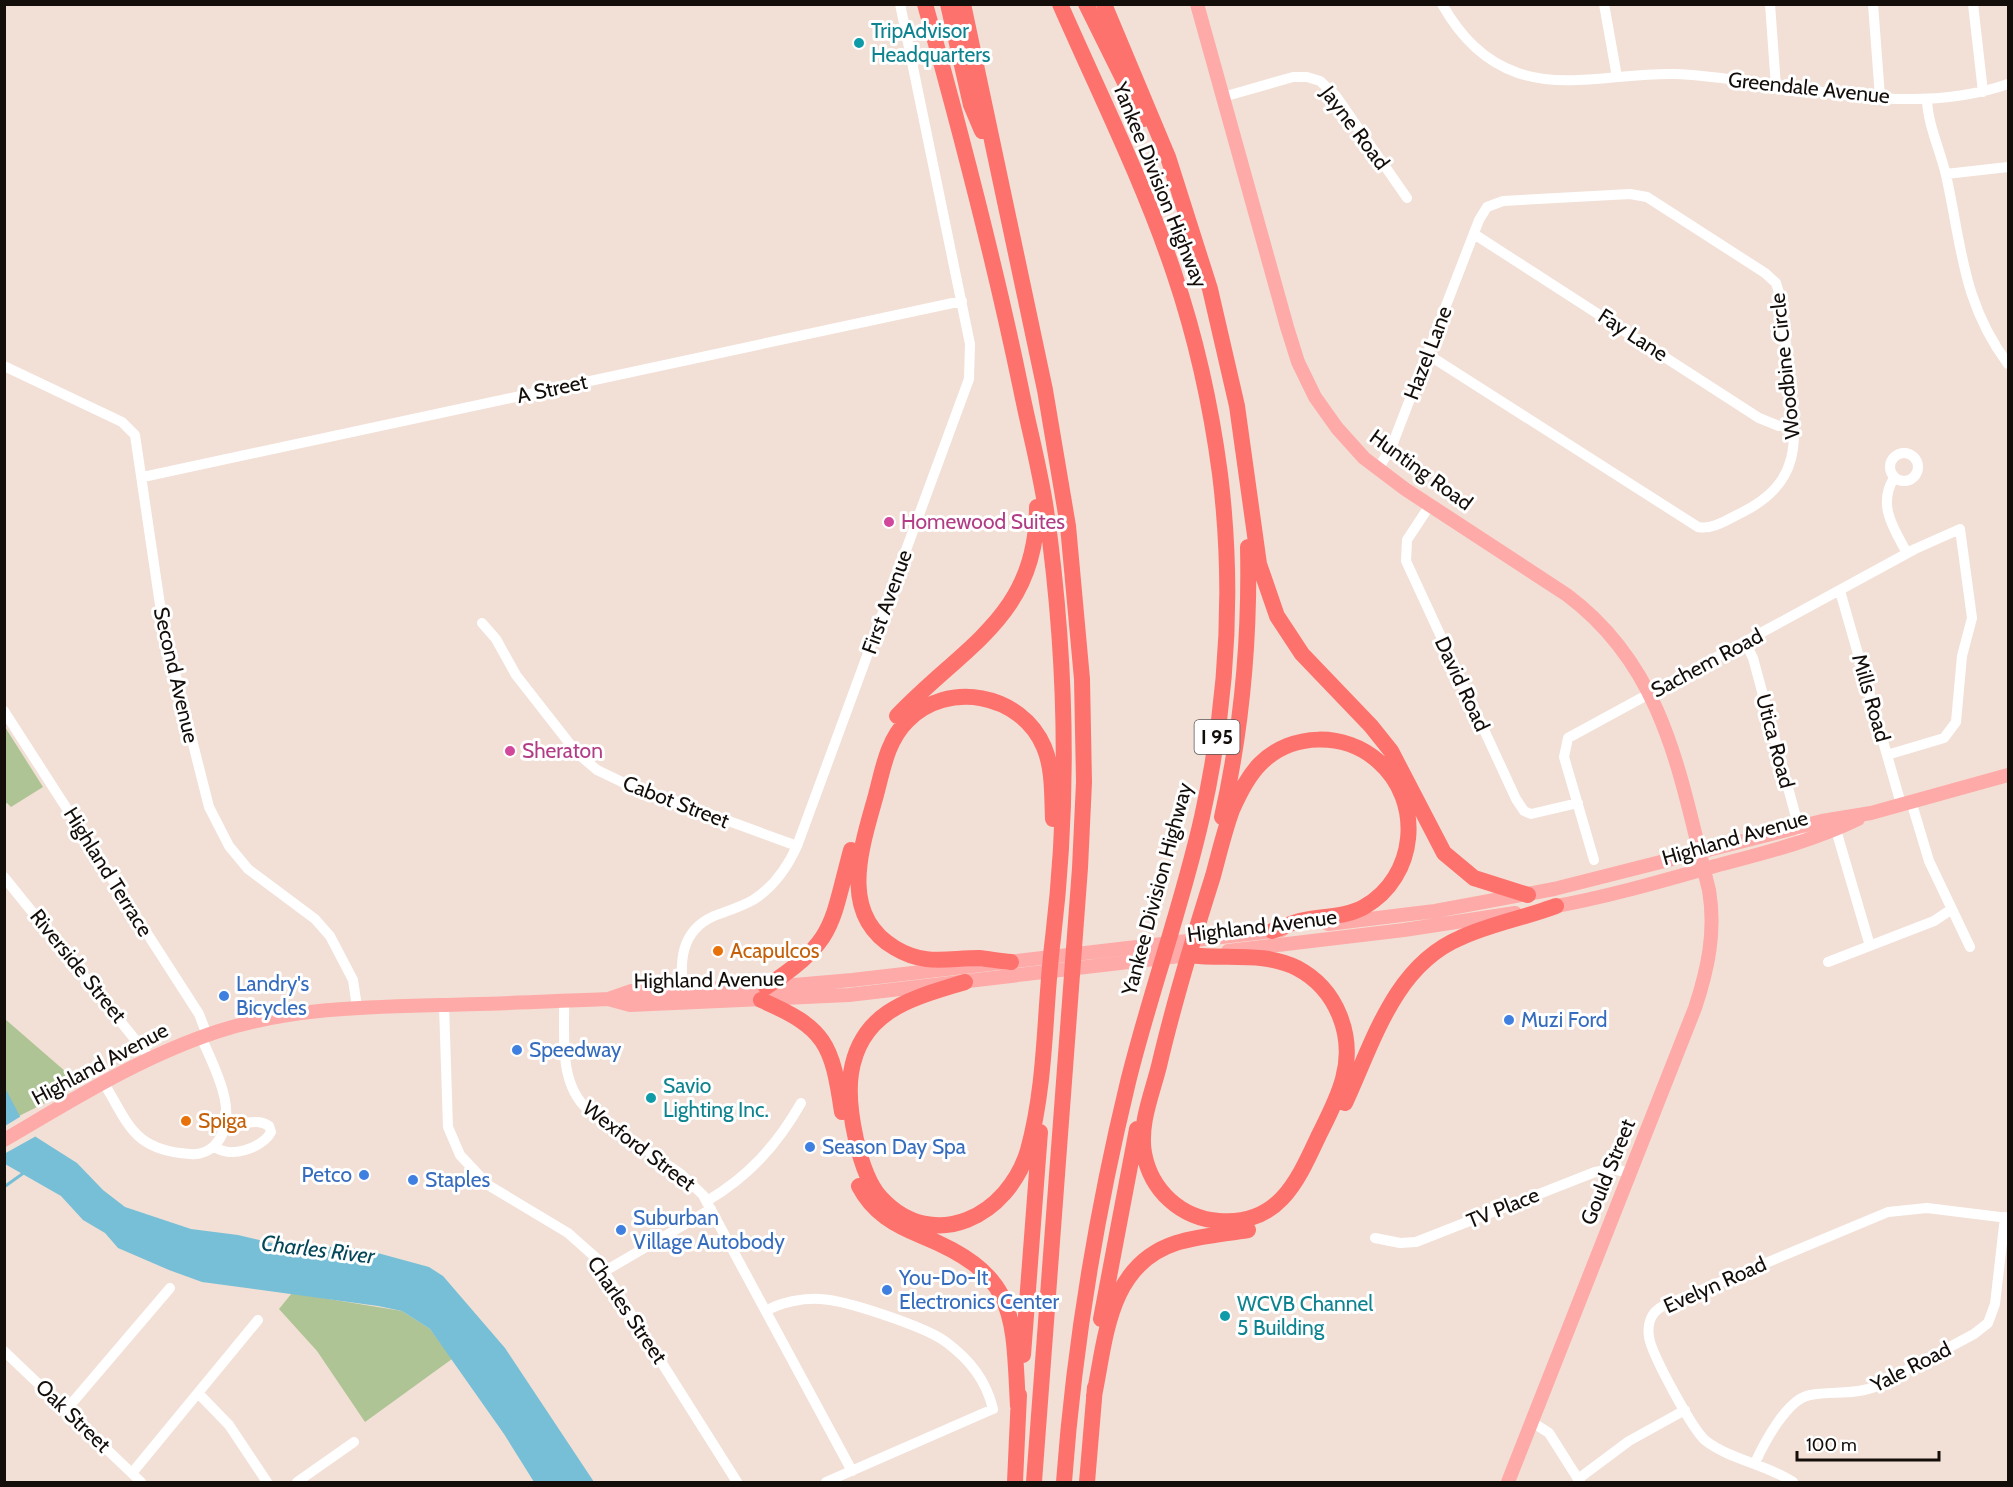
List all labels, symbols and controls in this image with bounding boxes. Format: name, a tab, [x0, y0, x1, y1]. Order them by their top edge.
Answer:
place label: TripAdvisor Headquarters	[871, 18, 991, 67]
marker: TripAdvisor Headquarters	[852, 36, 866, 50]
street label: Greendale Avenue	[1727, 67, 1891, 108]
street label: Yankee Division Highway	[1107, 78, 1213, 291]
street label: Jayne Road	[1315, 80, 1395, 174]
street label: Woodbine Circle	[1764, 292, 1805, 440]
street label: Hazel Lane	[1398, 302, 1457, 403]
street label: Fay Lane	[1594, 303, 1673, 366]
street label: A Street	[514, 369, 590, 408]
street label: Hunting Road	[1365, 424, 1478, 515]
place label: Homewood Suites	[901, 509, 1065, 534]
marker: Homewood Suites	[882, 515, 896, 529]
street label: First Avenue	[856, 546, 917, 657]
street label: Second Avenue	[149, 605, 204, 745]
street label: Sachem Road	[1647, 623, 1767, 702]
street label: David Road	[1430, 633, 1495, 735]
street label: Mills Road	[1847, 651, 1896, 745]
street label: Utica Road	[1751, 691, 1800, 791]
road number: I 95	[1194, 720, 1240, 754]
place label: Sheraton	[522, 738, 603, 763]
marker: Sheraton	[503, 744, 517, 758]
street label: Cabot Street	[619, 770, 733, 833]
street label: Yankee Division Highway	[1116, 779, 1197, 999]
street label: Highland Terrace	[59, 802, 158, 941]
street label: Highland Avenue	[1659, 805, 1811, 870]
street label: Riverside Street	[25, 904, 132, 1027]
street label: Highland Avenue	[1186, 904, 1338, 947]
place label: Acapulcos	[730, 938, 820, 963]
marker: Acapulcos	[711, 944, 725, 958]
street label: Highland Avenue	[633, 966, 785, 993]
place label: Landry's Bicycles	[236, 971, 310, 1020]
marker: Landry's Bicycles	[217, 989, 231, 1003]
place label: Muzi Ford	[1521, 1007, 1608, 1032]
marker: Muzi Ford	[1502, 1013, 1516, 1027]
street label: Highland Avenue	[27, 1017, 172, 1110]
place label: Speedway	[529, 1037, 622, 1062]
marker: Speedway	[510, 1043, 524, 1057]
place label: Savio Lighting Inc.	[663, 1073, 769, 1122]
marker: Savio Lighting Inc.	[644, 1091, 658, 1105]
street label: Wexford Street	[578, 1095, 701, 1196]
place label: Spiga	[198, 1108, 247, 1133]
marker: Spiga	[179, 1114, 193, 1128]
street label: Gould Street	[1575, 1115, 1640, 1228]
place label: Season Day Spa	[822, 1134, 966, 1159]
marker: Season Day Spa	[803, 1140, 817, 1154]
place label: Petco	[302, 1162, 352, 1187]
place label: Staples	[425, 1167, 490, 1192]
marker: Petco	[357, 1168, 371, 1182]
marker: Staples	[406, 1173, 420, 1187]
street label: TV Place	[1463, 1182, 1543, 1233]
place label: Suburban Village Autobody	[633, 1205, 785, 1254]
marker: Suburban Village Autobody	[614, 1223, 628, 1237]
water label: Charles River	[260, 1229, 377, 1270]
street label: Charles Street	[582, 1251, 672, 1368]
street label: Evelyn Road	[1660, 1251, 1770, 1318]
place label: You-Do-It Electronics Center	[898, 1265, 1060, 1314]
marker: You-Do-It Electronics Center	[880, 1283, 894, 1297]
place label: WCVB Channel 5 Building	[1237, 1291, 1373, 1340]
marker: WCVB Channel 5 Building	[1218, 1309, 1232, 1323]
street label: Yale Road	[1866, 1336, 1955, 1398]
street label: Oak Street	[31, 1374, 116, 1457]
scale bar	[1797, 1424, 1940, 1462]
text: 100 m	[1806, 1434, 1857, 1456]

